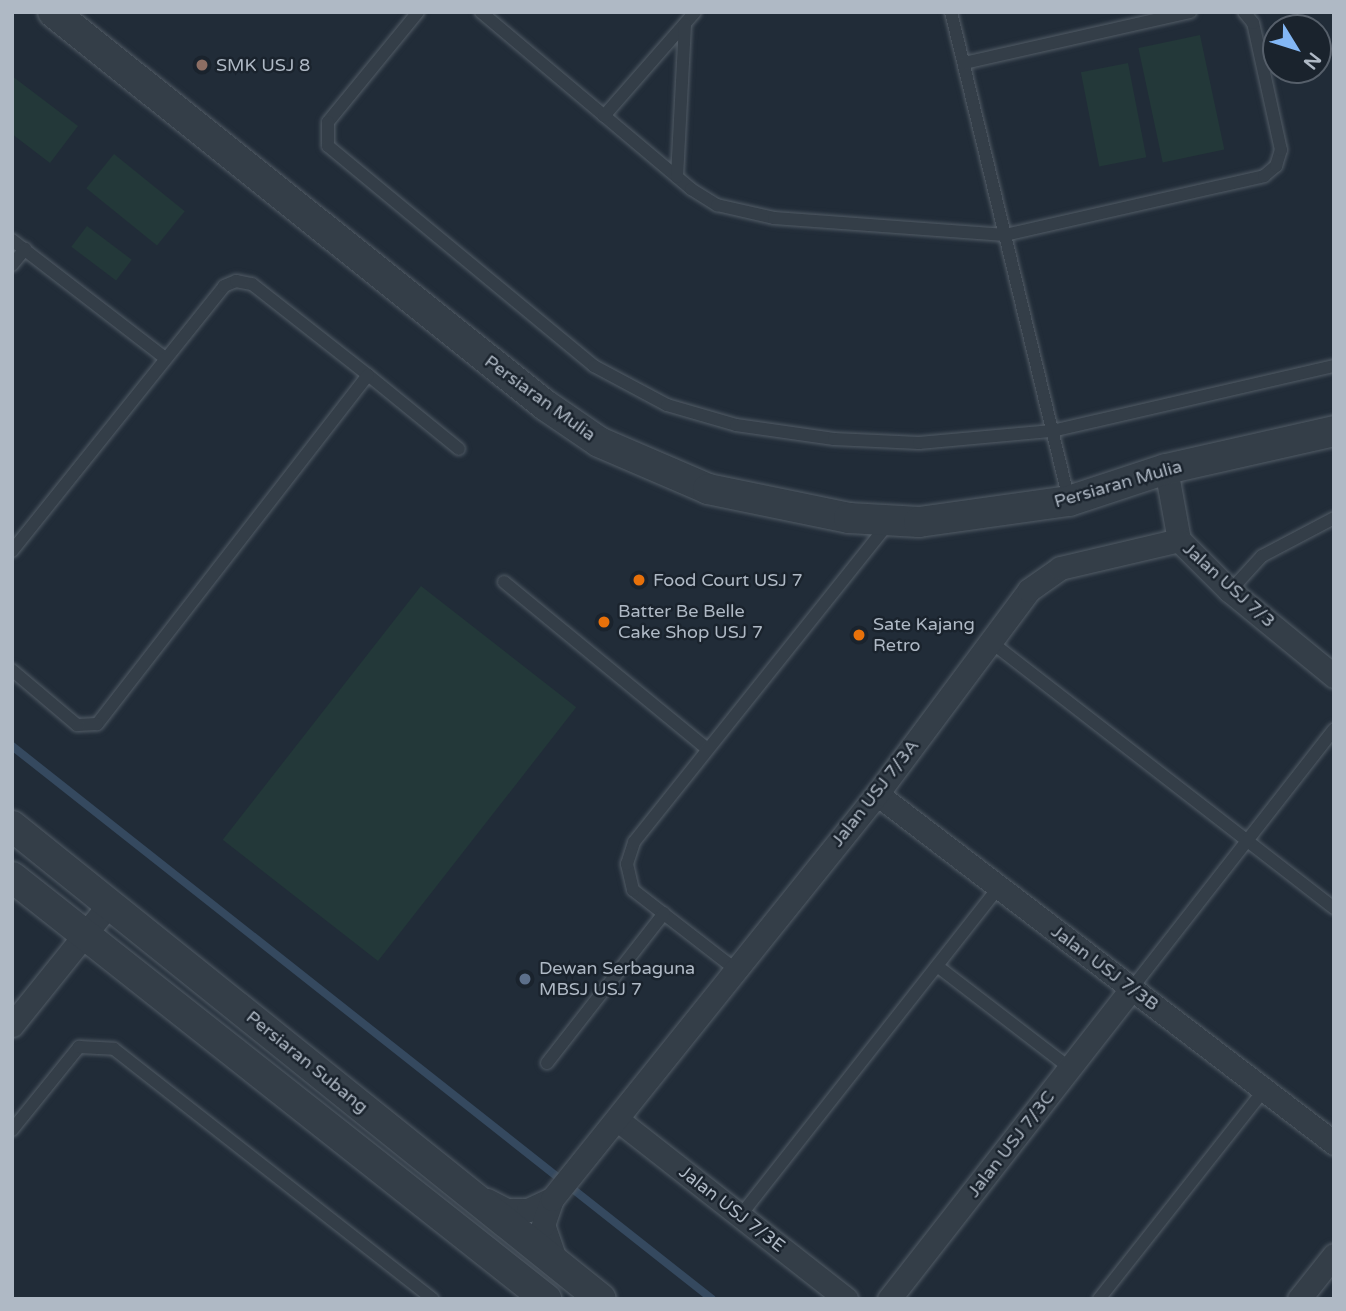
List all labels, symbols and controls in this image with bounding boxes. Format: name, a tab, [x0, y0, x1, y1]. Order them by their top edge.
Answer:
north arrow	[1262, 14, 1332, 84]
text: N	[1299, 48, 1325, 73]
place label: SMK USJ 8	[216, 54, 310, 76]
marker: SMK USJ 8	[194, 57, 210, 73]
street label: Persiaran Mulia	[480, 350, 600, 446]
street label: Persiaran Mulia	[1052, 455, 1184, 513]
street label: Jalan USJ 7/3	[1178, 538, 1280, 632]
place label: Food Court USJ 7	[653, 569, 803, 591]
marker: Food Court USJ 7	[631, 572, 647, 588]
place label: Batter Be Belle Cake Shop USJ 7	[618, 601, 763, 644]
marker: Batter Be Belle Cake Shop USJ 7	[596, 614, 612, 630]
place label: Sate Kajang Retro	[873, 614, 975, 656]
marker: Sate Kajang Retro	[851, 627, 867, 643]
street label: Jalan USJ 7/3A	[826, 735, 924, 851]
street label: Jalan USJ 7/3B	[1047, 921, 1163, 1015]
place label: Dewan Serbaguna MBSJ USJ 7	[539, 958, 695, 1000]
marker: Dewan Serbaguna MBSJ USJ 7	[517, 971, 533, 987]
street label: Persiaran Subang	[242, 1006, 372, 1118]
street label: Jalan USJ 7/3C	[963, 1086, 1059, 1202]
street label: Jalan USJ 7/3E	[675, 1161, 789, 1257]

